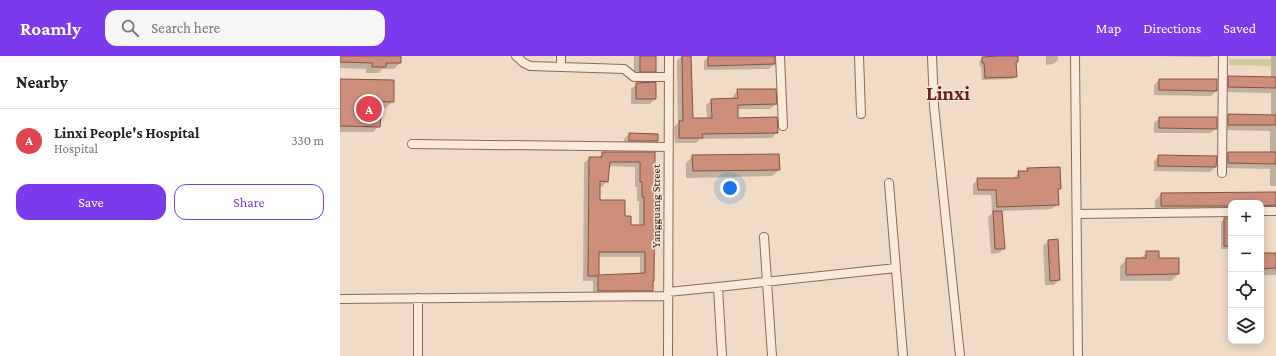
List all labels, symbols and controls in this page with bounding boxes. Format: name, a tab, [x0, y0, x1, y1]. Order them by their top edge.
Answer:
search box	[105, 10, 385, 46]
icon: search	[119, 17, 141, 39]
text: Roamly	[20, 18, 81, 39]
text: Search here	[151, 20, 220, 36]
text: Map	[1096, 20, 1121, 36]
text: Directions	[1143, 20, 1201, 36]
text: Saved	[1223, 20, 1256, 36]
text: Nearby	[16, 73, 68, 92]
district label: Linxi	[926, 82, 970, 104]
pin: A	[356, 94, 382, 124]
text: Linxi People's Hospital	[54, 125, 199, 141]
text: A	[25, 133, 33, 148]
text: 330 m	[291, 133, 324, 148]
text: Hospital	[54, 141, 98, 156]
street label: Yangguang Street	[649, 163, 663, 248]
your location	[720, 178, 740, 198]
button: Save	[16, 184, 166, 220]
button: Share	[174, 184, 324, 220]
map controls	[1228, 200, 1264, 344]
button: +	[1228, 200, 1264, 236]
button: −	[1228, 236, 1264, 272]
button: locate	[1228, 272, 1264, 308]
button: layers	[1228, 308, 1264, 344]

